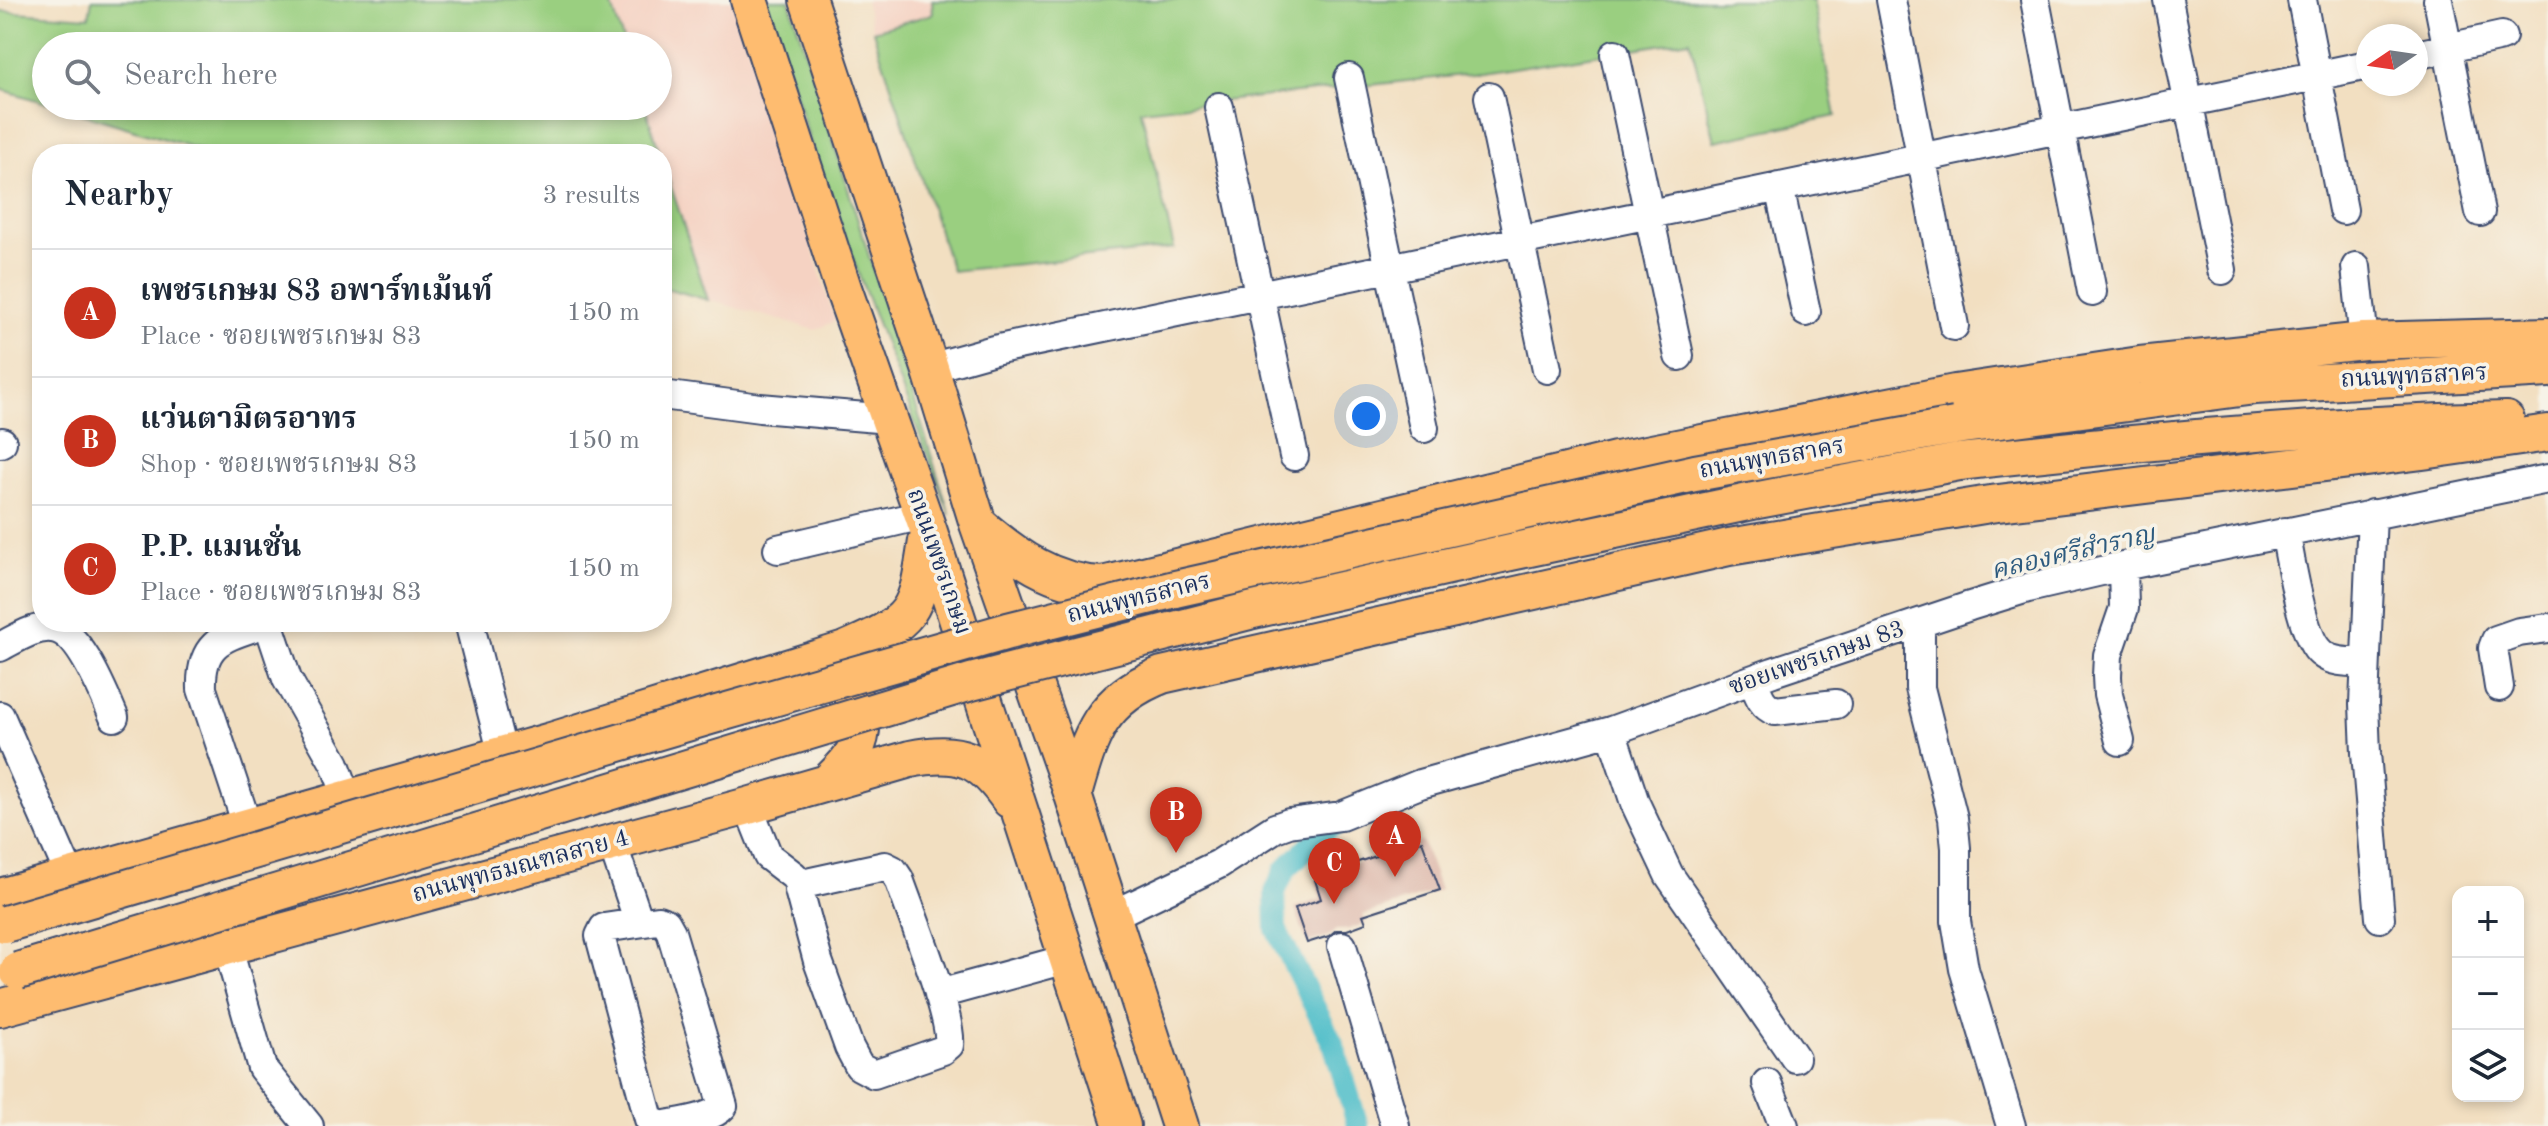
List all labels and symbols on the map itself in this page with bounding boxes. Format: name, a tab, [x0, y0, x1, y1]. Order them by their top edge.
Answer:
north arrow	[2356, 24, 2428, 96]
street label: ถนนพุทธสาคร	[2340, 361, 2488, 394]
your location	[1346, 396, 1386, 436]
street label: ถนนพุทธสาคร	[1698, 434, 1846, 485]
street label: ถนนเพชรเกษม	[902, 486, 974, 638]
water label: คลองศรีสำราญ	[1988, 519, 2159, 585]
street label: ถนนพุทธสาคร	[1065, 570, 1213, 629]
street label: ซอยเพชรเกษม 83	[1726, 618, 1908, 700]
pin: B	[1150, 787, 1202, 853]
pin: A	[1369, 811, 1421, 877]
street label: ถนนพุทธมณฑลสาย 4	[410, 827, 632, 908]
pin: C	[1308, 838, 1360, 904]

